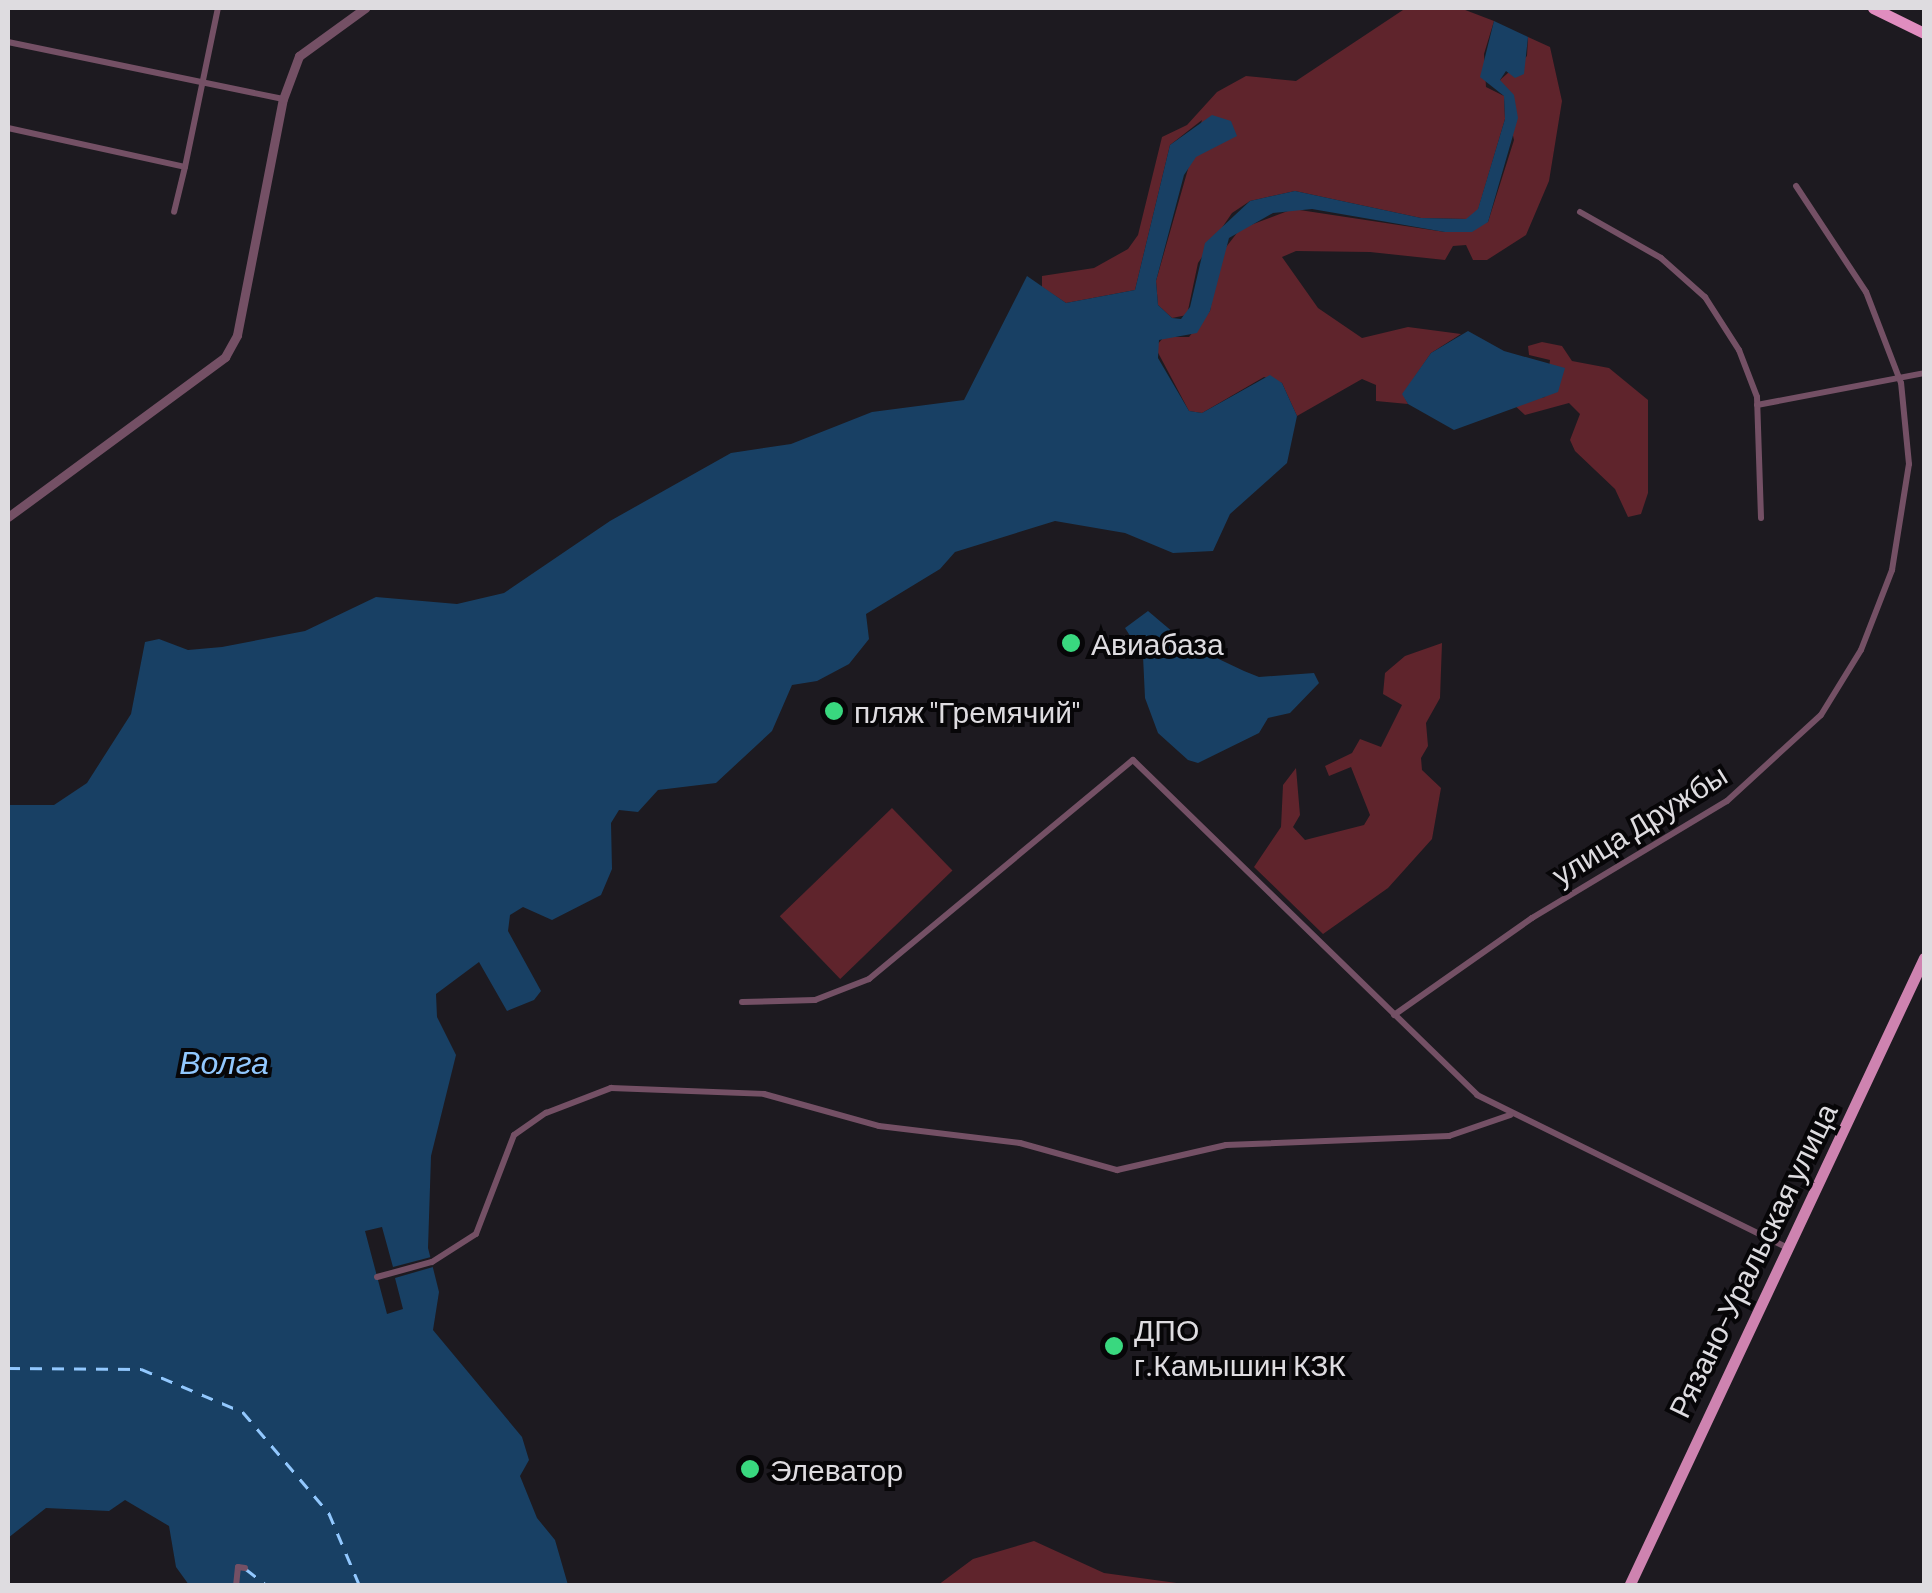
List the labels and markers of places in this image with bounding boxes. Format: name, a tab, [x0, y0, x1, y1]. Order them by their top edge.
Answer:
place label: Авиабаза	[1091, 625, 1224, 661]
marker: Авиабаза	[1060, 632, 1082, 654]
place label: пляж "Гремячий"	[854, 693, 1080, 729]
marker: пляж "Гремячий"	[823, 700, 845, 722]
place label: ДПО г.Камышин КЗК	[1134, 1311, 1346, 1382]
marker: ДПО г.Камышин КЗК	[1103, 1335, 1125, 1357]
place label: Элеватор	[770, 1451, 903, 1487]
marker: Элеватор	[739, 1458, 761, 1480]

